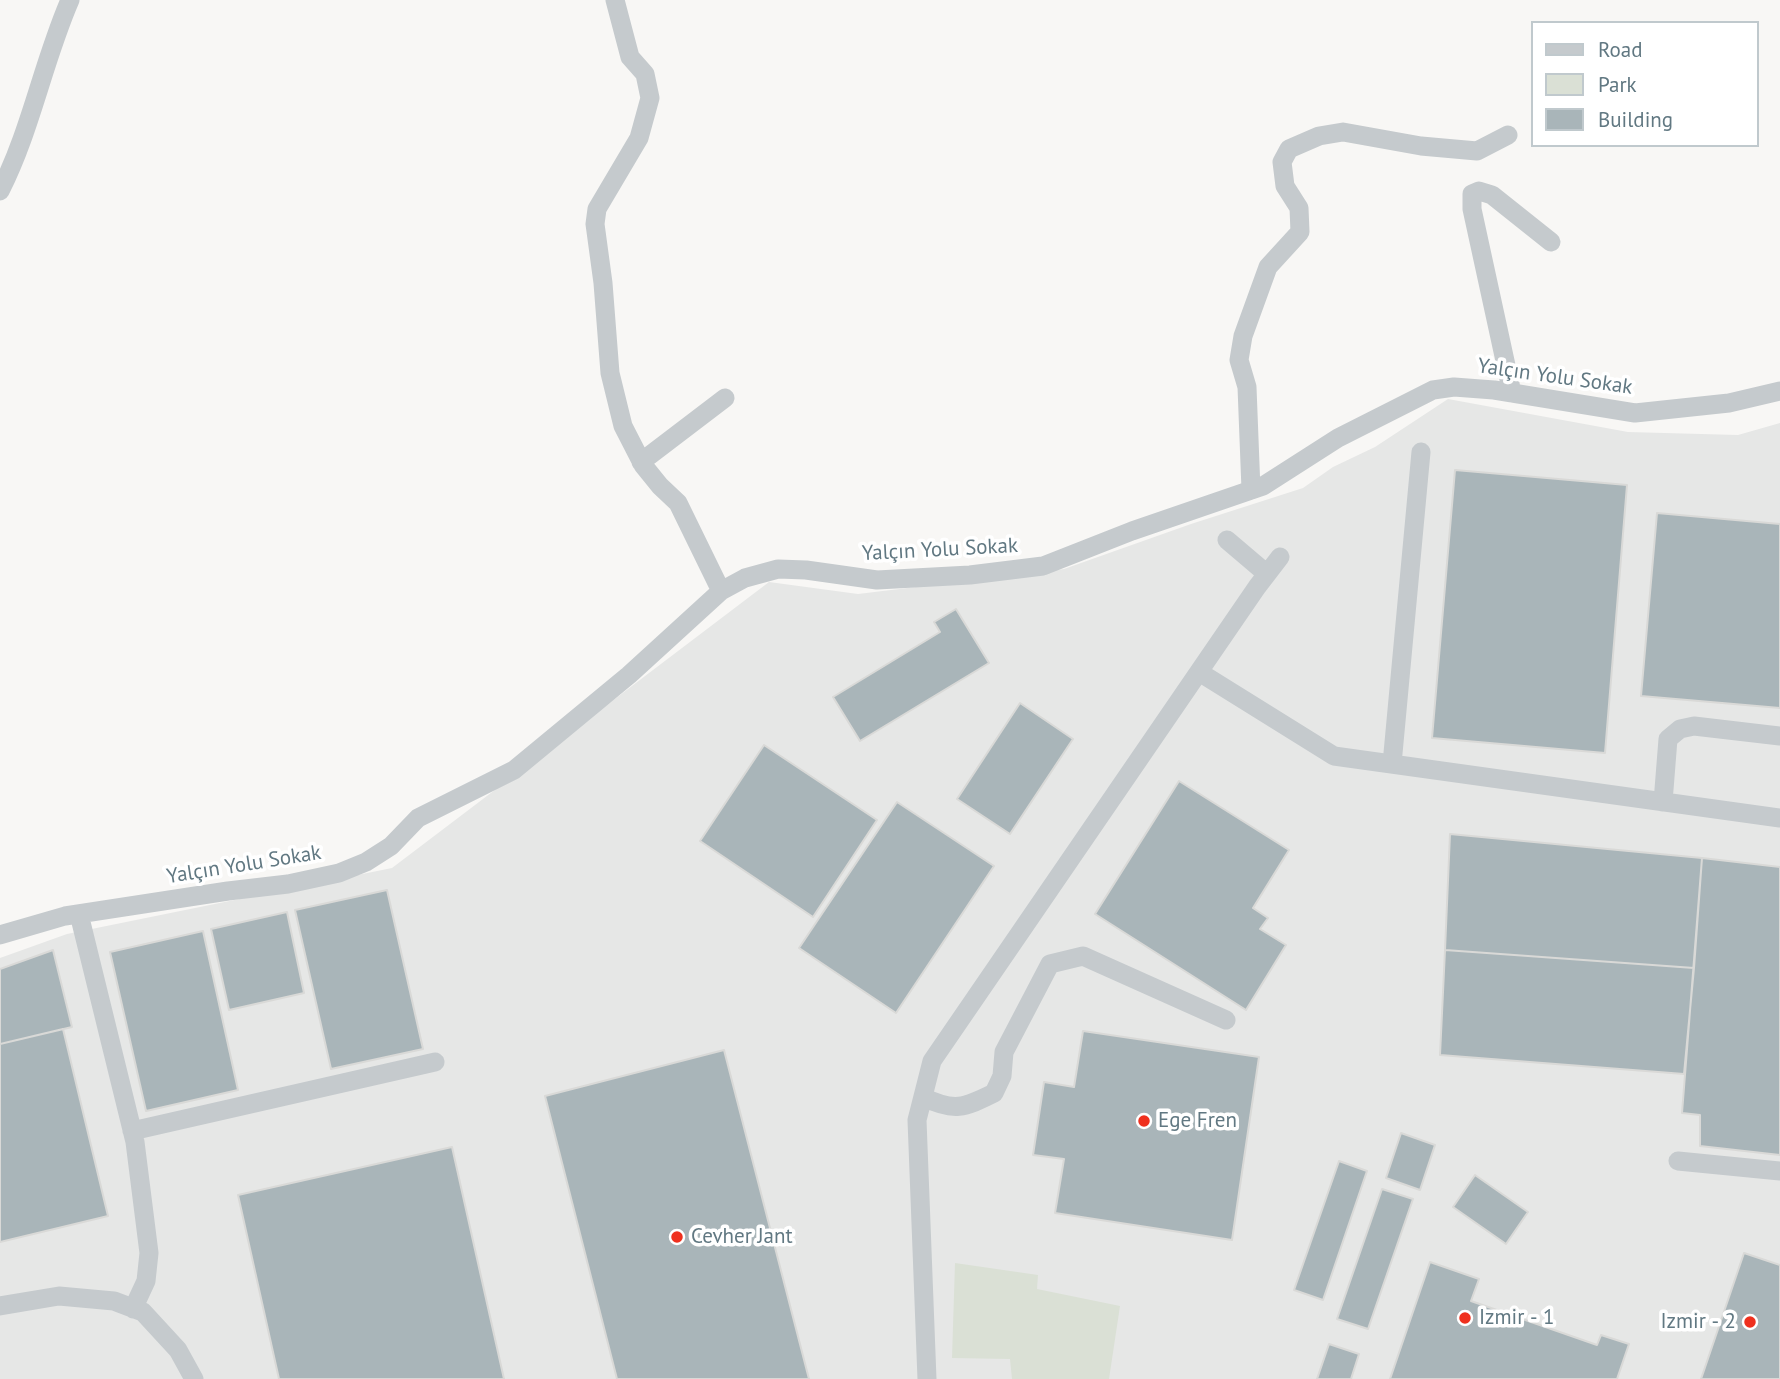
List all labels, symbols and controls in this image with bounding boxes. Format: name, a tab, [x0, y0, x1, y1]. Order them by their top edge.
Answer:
legend	[1532, 21, 1759, 147]
text: Road	[1598, 36, 1642, 63]
text: Park	[1598, 71, 1637, 98]
text: Building	[1598, 106, 1673, 133]
street label: Yalçın Yolu Sokak	[1476, 354, 1634, 400]
street label: Yalçın Yolu Sokak	[861, 533, 1019, 567]
street label: Yalçın Yolu Sokak	[165, 840, 323, 890]
place label: Ege Fren	[1158, 1108, 1237, 1134]
marker: Ege Fren	[1136, 1113, 1152, 1129]
place label: Cevher Jant	[691, 1224, 793, 1250]
marker: Cevher Jant	[669, 1229, 685, 1245]
place label: Izmir - 1	[1479, 1305, 1555, 1331]
place label: Izmir - 2	[1660, 1309, 1736, 1335]
marker: Izmir - 1	[1457, 1310, 1473, 1326]
marker: Izmir - 2	[1742, 1314, 1758, 1330]

